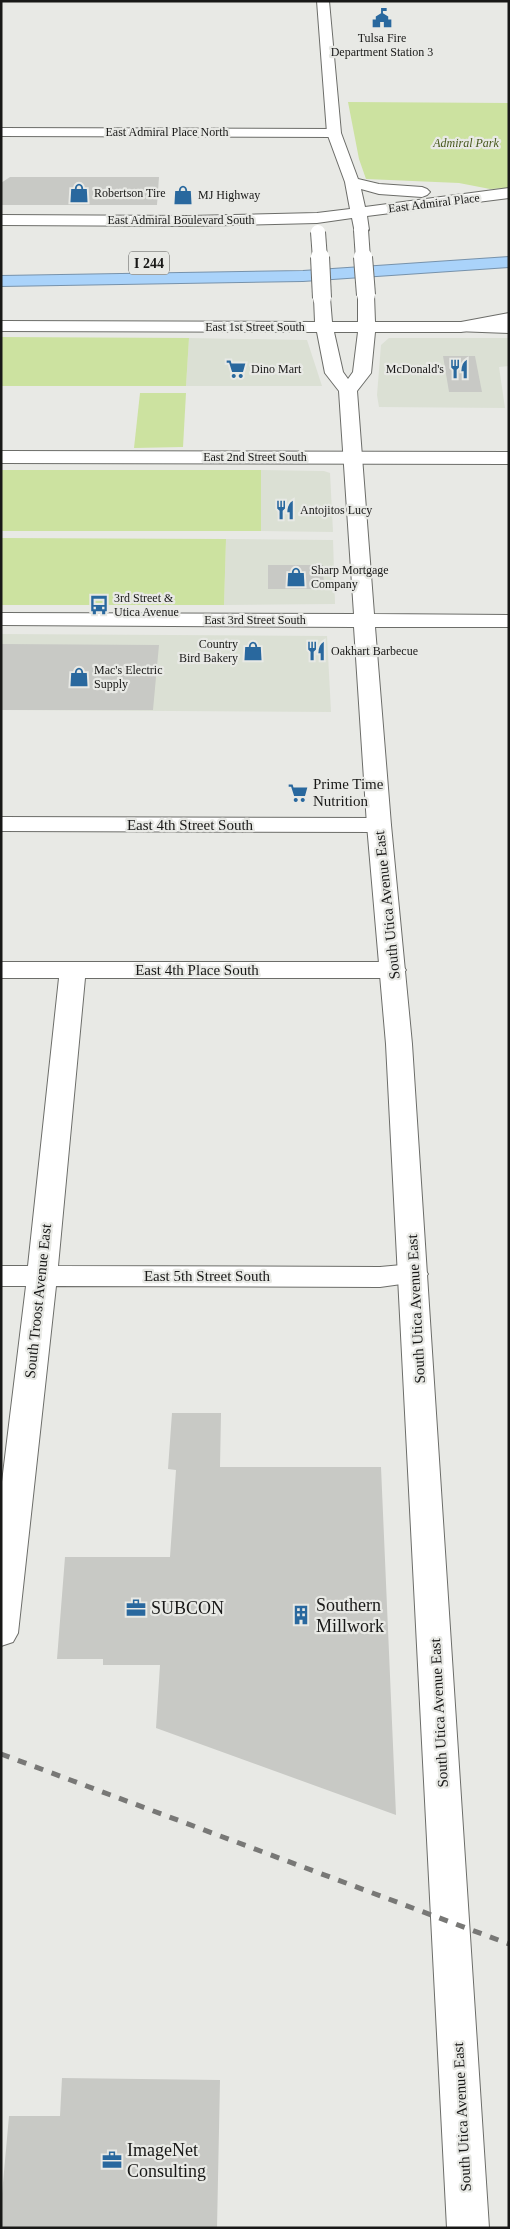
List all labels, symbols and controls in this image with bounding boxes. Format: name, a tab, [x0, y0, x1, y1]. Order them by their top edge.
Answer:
public building icon: Tulsa Fire Department Station 3	[371, 7, 393, 29]
place label: Tulsa Fire Department Station 3	[331, 31, 433, 59]
street label: East Admiral Place North	[106, 125, 228, 139]
park label: Admiral Park	[432, 136, 499, 150]
shop icon: Robertson Tire	[68, 182, 90, 204]
shop icon: MJ Highway	[172, 184, 194, 206]
place label: Robertson Tire	[94, 186, 166, 200]
place label: MJ Highway	[198, 188, 260, 202]
street label: East Admiral Place	[387, 190, 481, 216]
street label: East Admiral Boulevard South	[108, 213, 254, 227]
road number: I 244	[129, 252, 169, 274]
street label: East 1st Street South	[205, 320, 305, 334]
supermarket icon: Dino Mart	[225, 358, 247, 380]
restaurant icon: McDonald's	[448, 358, 470, 380]
place label: Dino Mart	[251, 362, 302, 376]
place label: McDonald's	[386, 362, 444, 376]
street label: East 2nd Street South	[203, 450, 307, 464]
restaurant icon: Antojitos Lucy	[274, 499, 296, 521]
place label: Antojitos Lucy	[300, 503, 372, 517]
place label: Sharp Mortgage Company	[311, 563, 389, 591]
shop icon: Sharp Mortgage Company	[285, 566, 307, 588]
place label: 3rd Street & Utica Avenue	[114, 591, 179, 619]
bus stop icon: 3rd Street & Utica Avenue	[88, 594, 110, 616]
street label: East 3rd Street South	[204, 613, 306, 627]
place label: Country Bird Bakery	[179, 637, 238, 665]
shop icon: Country Bird Bakery	[242, 640, 264, 662]
restaurant icon: Oakhart Barbecue	[305, 640, 327, 662]
place label: Oakhart Barbecue	[331, 644, 418, 658]
place label: Mac's Electric Supply	[94, 663, 162, 691]
shop icon: Mac's Electric Supply	[68, 666, 90, 688]
place label: Prime Time Nutrition	[313, 776, 384, 809]
supermarket icon: Prime Time Nutrition	[287, 782, 309, 804]
street label: East 4th Street South	[127, 817, 254, 833]
street label: South Utica Avenue East	[371, 829, 403, 980]
street label: East 4th Place South	[135, 962, 259, 978]
street label: South Troost Avenue East	[22, 1222, 54, 1379]
street label: South Utica Avenue East	[404, 1233, 428, 1384]
street label: East 5th Street South	[144, 1268, 271, 1284]
place label: Southern Millwork	[316, 1595, 384, 1636]
office icon: SUBCON	[125, 1597, 147, 1619]
place label: SUBCON	[151, 1598, 224, 1618]
building icon: Southern Millwork	[290, 1604, 312, 1626]
street label: South Utica Avenue East	[427, 1637, 451, 1788]
street label: South Utica Avenue East	[450, 2041, 474, 2192]
place label: ImageNet Consulting	[127, 2140, 206, 2181]
office icon: ImageNet Consulting	[101, 2149, 123, 2171]

